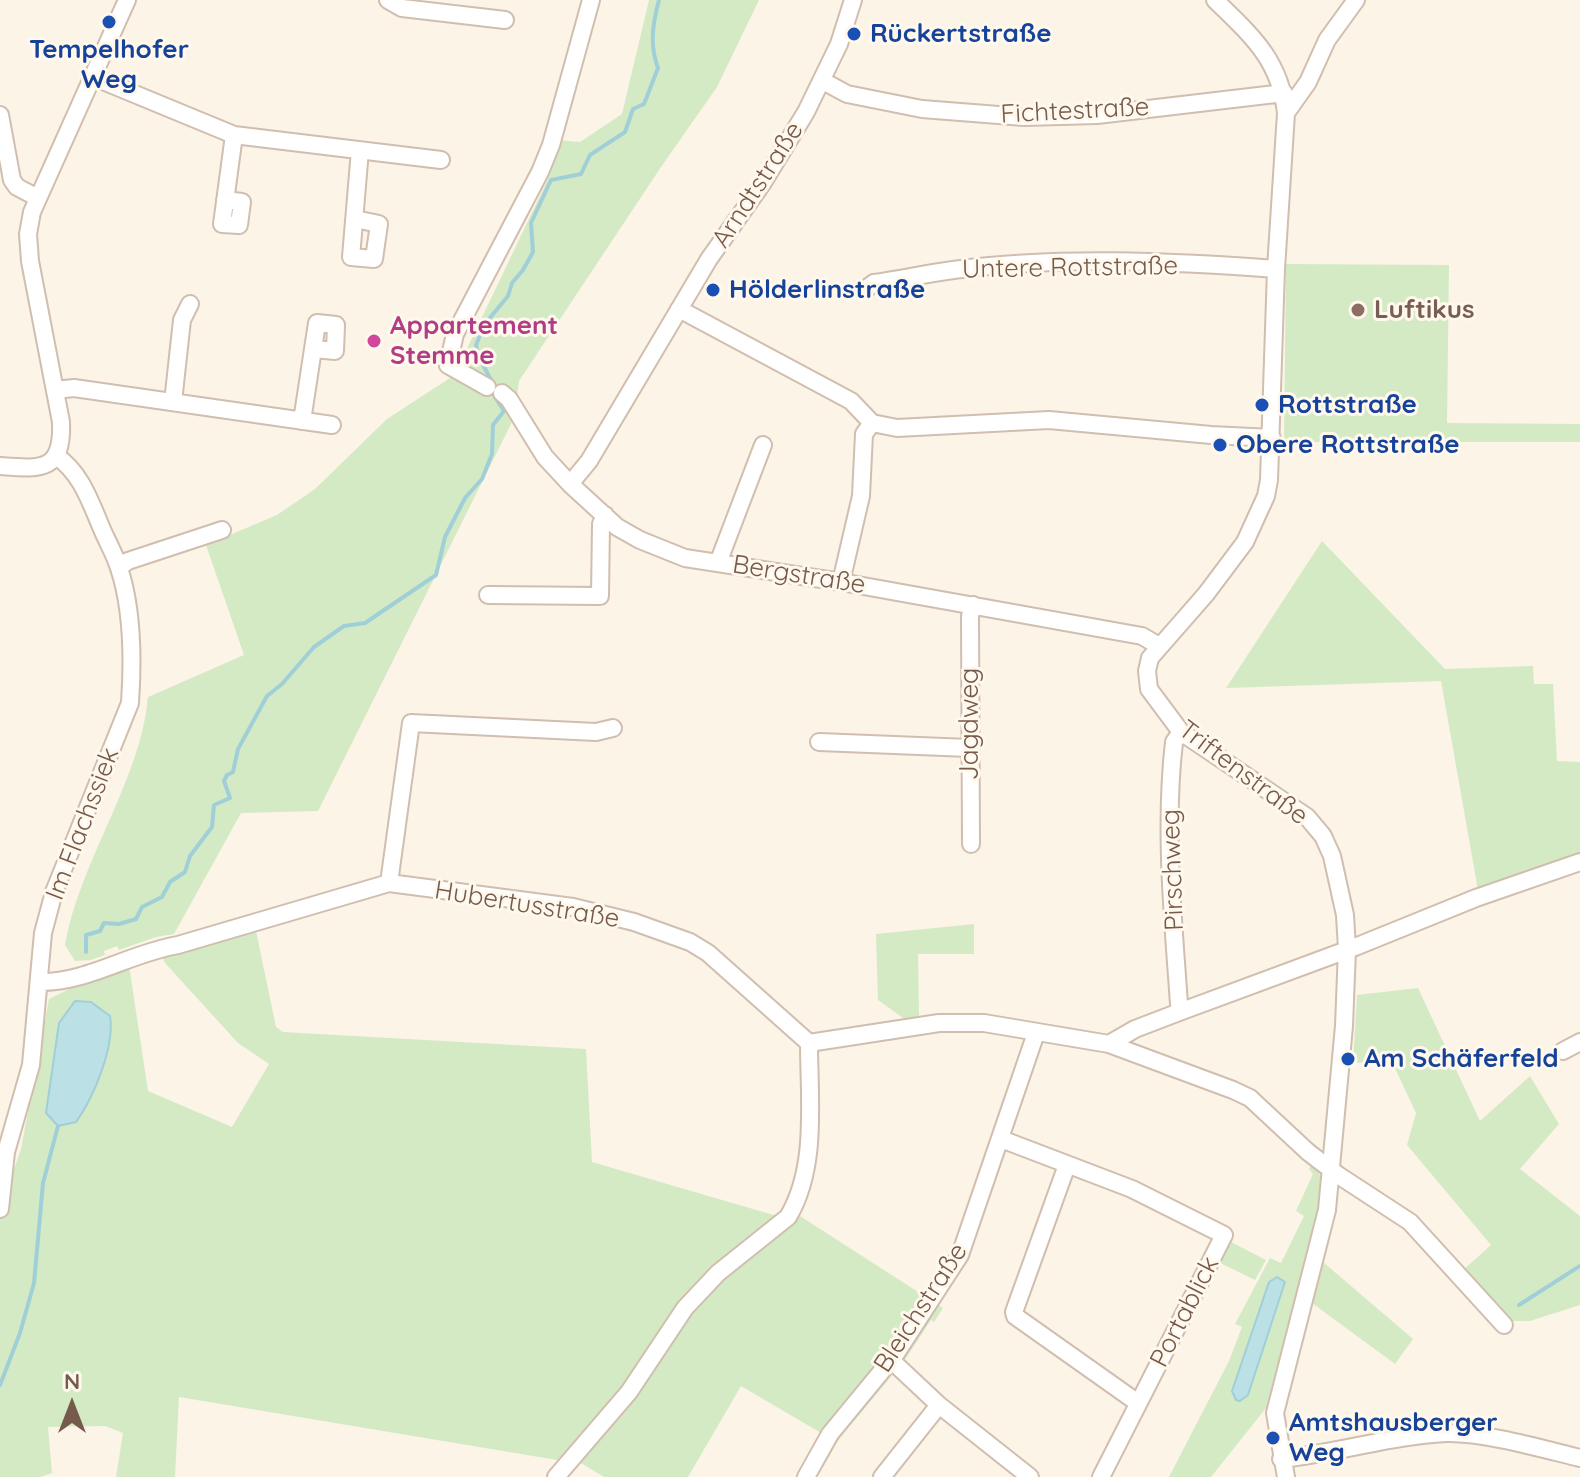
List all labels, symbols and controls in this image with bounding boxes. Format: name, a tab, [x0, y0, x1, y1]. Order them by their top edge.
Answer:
marker: Tempelhofer Weg	[100, 13, 118, 31]
place label: Rückertstraße	[870, 18, 1052, 50]
marker: Rückertstraße	[845, 25, 863, 43]
place label: Tempelhofer Weg	[29, 34, 189, 96]
street label: Fichtestraße	[1000, 92, 1150, 130]
street label: Arndtstraße	[706, 116, 810, 254]
street label: Untere Rottstraße	[962, 251, 1178, 285]
place label: Hölderlinstraße	[729, 274, 925, 306]
marker: Hölderlinstraße	[704, 281, 722, 299]
place label: Luftikus	[1374, 294, 1475, 326]
marker: Luftikus	[1349, 301, 1367, 319]
place label: Appartement Stemme	[390, 310, 558, 372]
marker: Appartement Stemme	[365, 332, 383, 350]
place label: Rottstraße	[1278, 389, 1417, 421]
marker: Rottstraße	[1253, 396, 1271, 414]
place label: Obere Rottstraße	[1236, 429, 1460, 461]
marker: Obere Rottstraße	[1211, 436, 1229, 454]
street label: Bergstraße	[730, 549, 868, 601]
street label: Jagdweg	[954, 668, 986, 780]
street label: Triftenstraße	[1172, 714, 1314, 832]
street label: Im Flachssiek	[40, 743, 126, 905]
street label: Pirschweg	[1155, 809, 1191, 931]
street label: Hubertusstraße	[432, 875, 622, 935]
place label: Am Schäferfeld	[1364, 1043, 1559, 1075]
marker: Am Schäferfeld	[1339, 1050, 1357, 1068]
street label: Bleichstraße	[868, 1237, 974, 1379]
street label: Portablick	[1144, 1251, 1226, 1373]
north arrow	[32, 1365, 112, 1445]
text: N	[64, 1367, 80, 1395]
place label: Amtshausberger Weg	[1289, 1407, 1498, 1468]
marker: Amtshausberger Weg	[1264, 1429, 1282, 1447]

